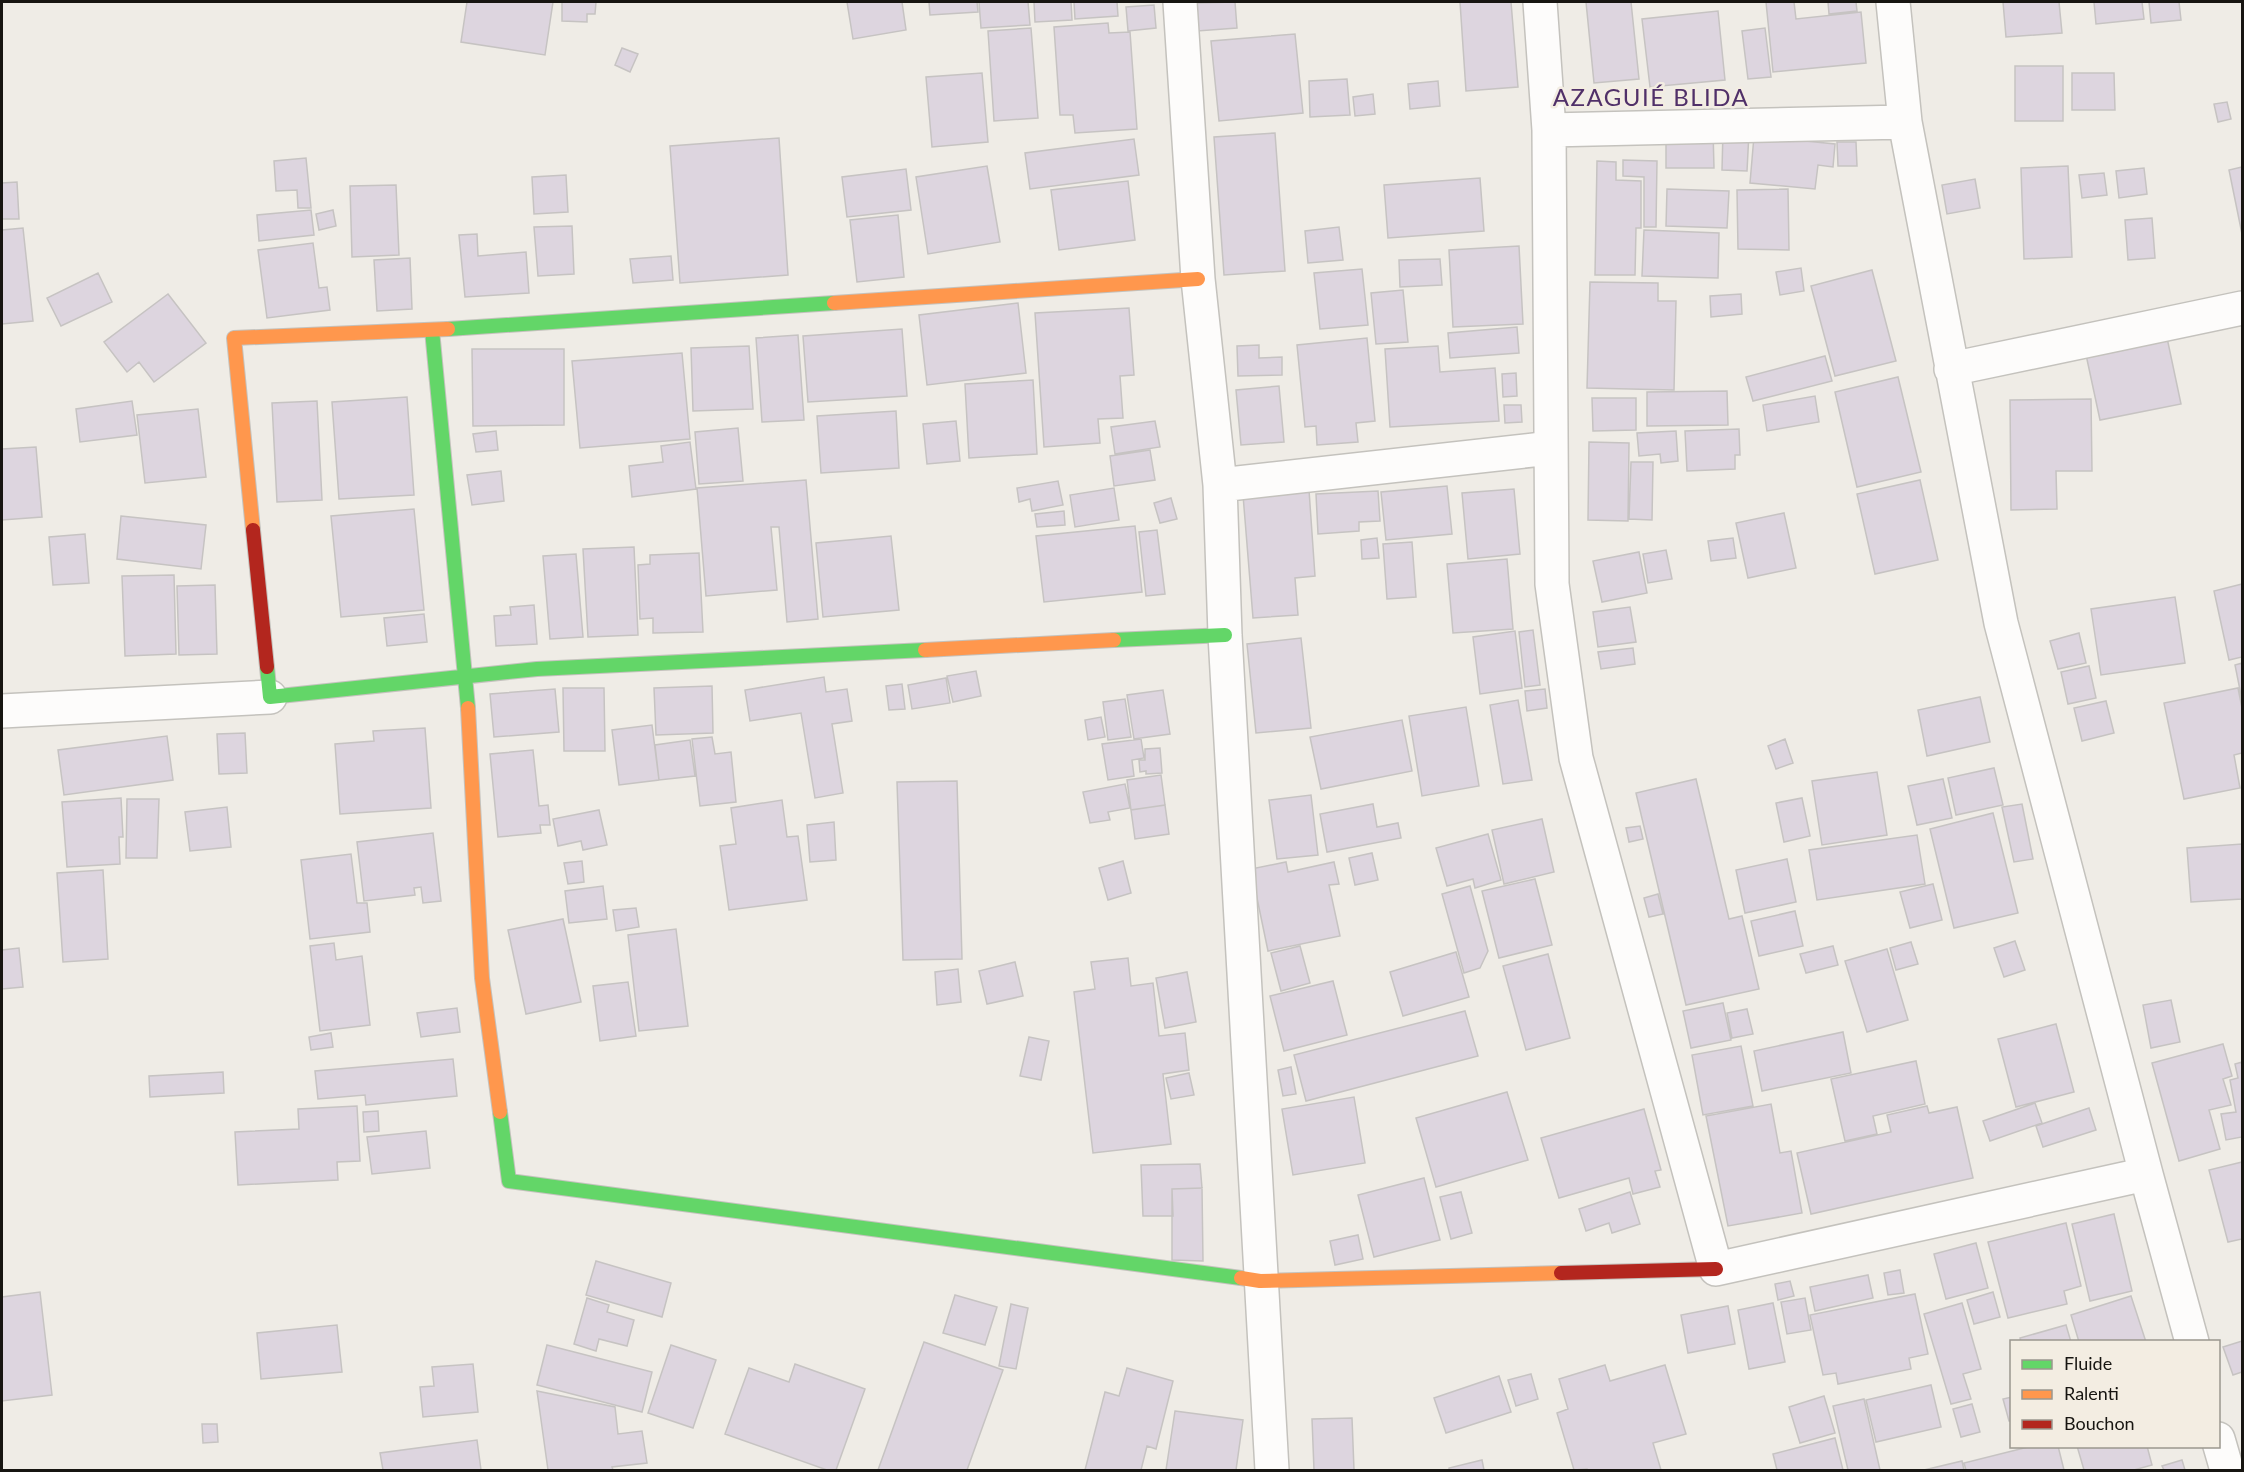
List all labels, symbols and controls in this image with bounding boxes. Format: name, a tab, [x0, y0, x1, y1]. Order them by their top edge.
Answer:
district label: AZAGUIÉ BLIDA	[1553, 82, 1749, 111]
legend	[2010, 1340, 2220, 1448]
text: Fluide	[2064, 1352, 2112, 1374]
text: Ralenti	[2064, 1382, 2119, 1404]
text: Bouchon	[2064, 1412, 2135, 1434]

